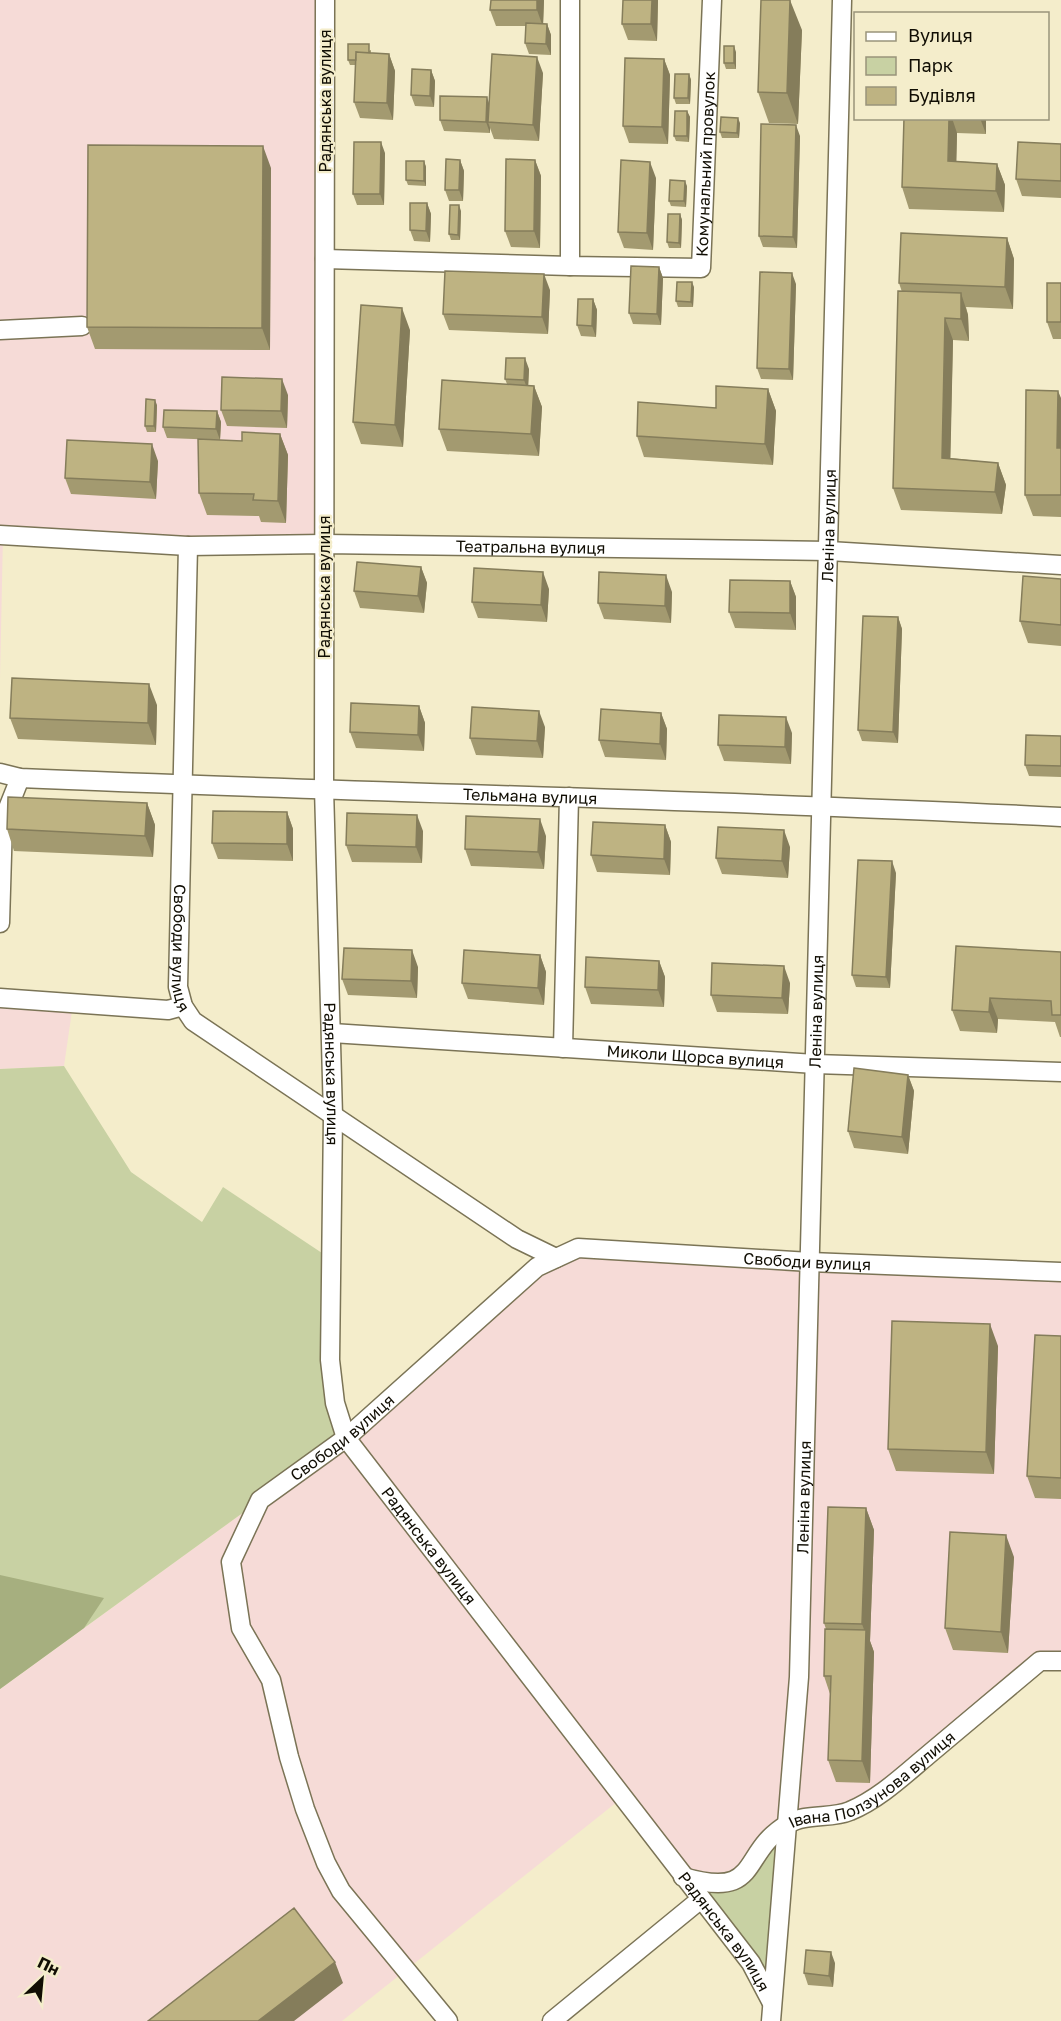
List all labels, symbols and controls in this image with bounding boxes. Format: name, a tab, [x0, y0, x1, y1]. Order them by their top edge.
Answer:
legend	[854, 12, 1049, 120]
text: Вулиця	[908, 24, 973, 46]
street label: Радянська вулиця	[315, 29, 335, 173]
text: Парк	[908, 54, 953, 76]
street label: Комунальний провулок	[691, 71, 719, 257]
text: Будівля	[908, 84, 976, 106]
street label: Леніна вулиця	[817, 469, 840, 582]
street label: Радянська вулиця	[314, 515, 334, 659]
street label: Театральна вулиця	[456, 536, 606, 558]
street label: Тельмана вулиця	[463, 784, 598, 808]
street label: Свободи вулиця	[167, 884, 194, 1016]
street label: Леніна вулиця	[805, 954, 828, 1068]
street label: Радянська вулиця	[320, 1002, 343, 1146]
street label: Миколи Щорса вулиця	[606, 1041, 785, 1072]
street label: Свободи вулиця	[743, 1248, 871, 1274]
street label: Свободи вулиця	[286, 1390, 398, 1485]
street label: Леніна вулиця	[792, 1440, 815, 1554]
street label: Радянська вулиця	[377, 1483, 481, 1608]
street label: Івана Ползунова вулиця	[785, 1727, 959, 1832]
street label: Радянська вулиця	[674, 1868, 774, 1995]
north arrow	[12, 1949, 72, 2009]
text: Пн	[34, 1952, 63, 1979]

